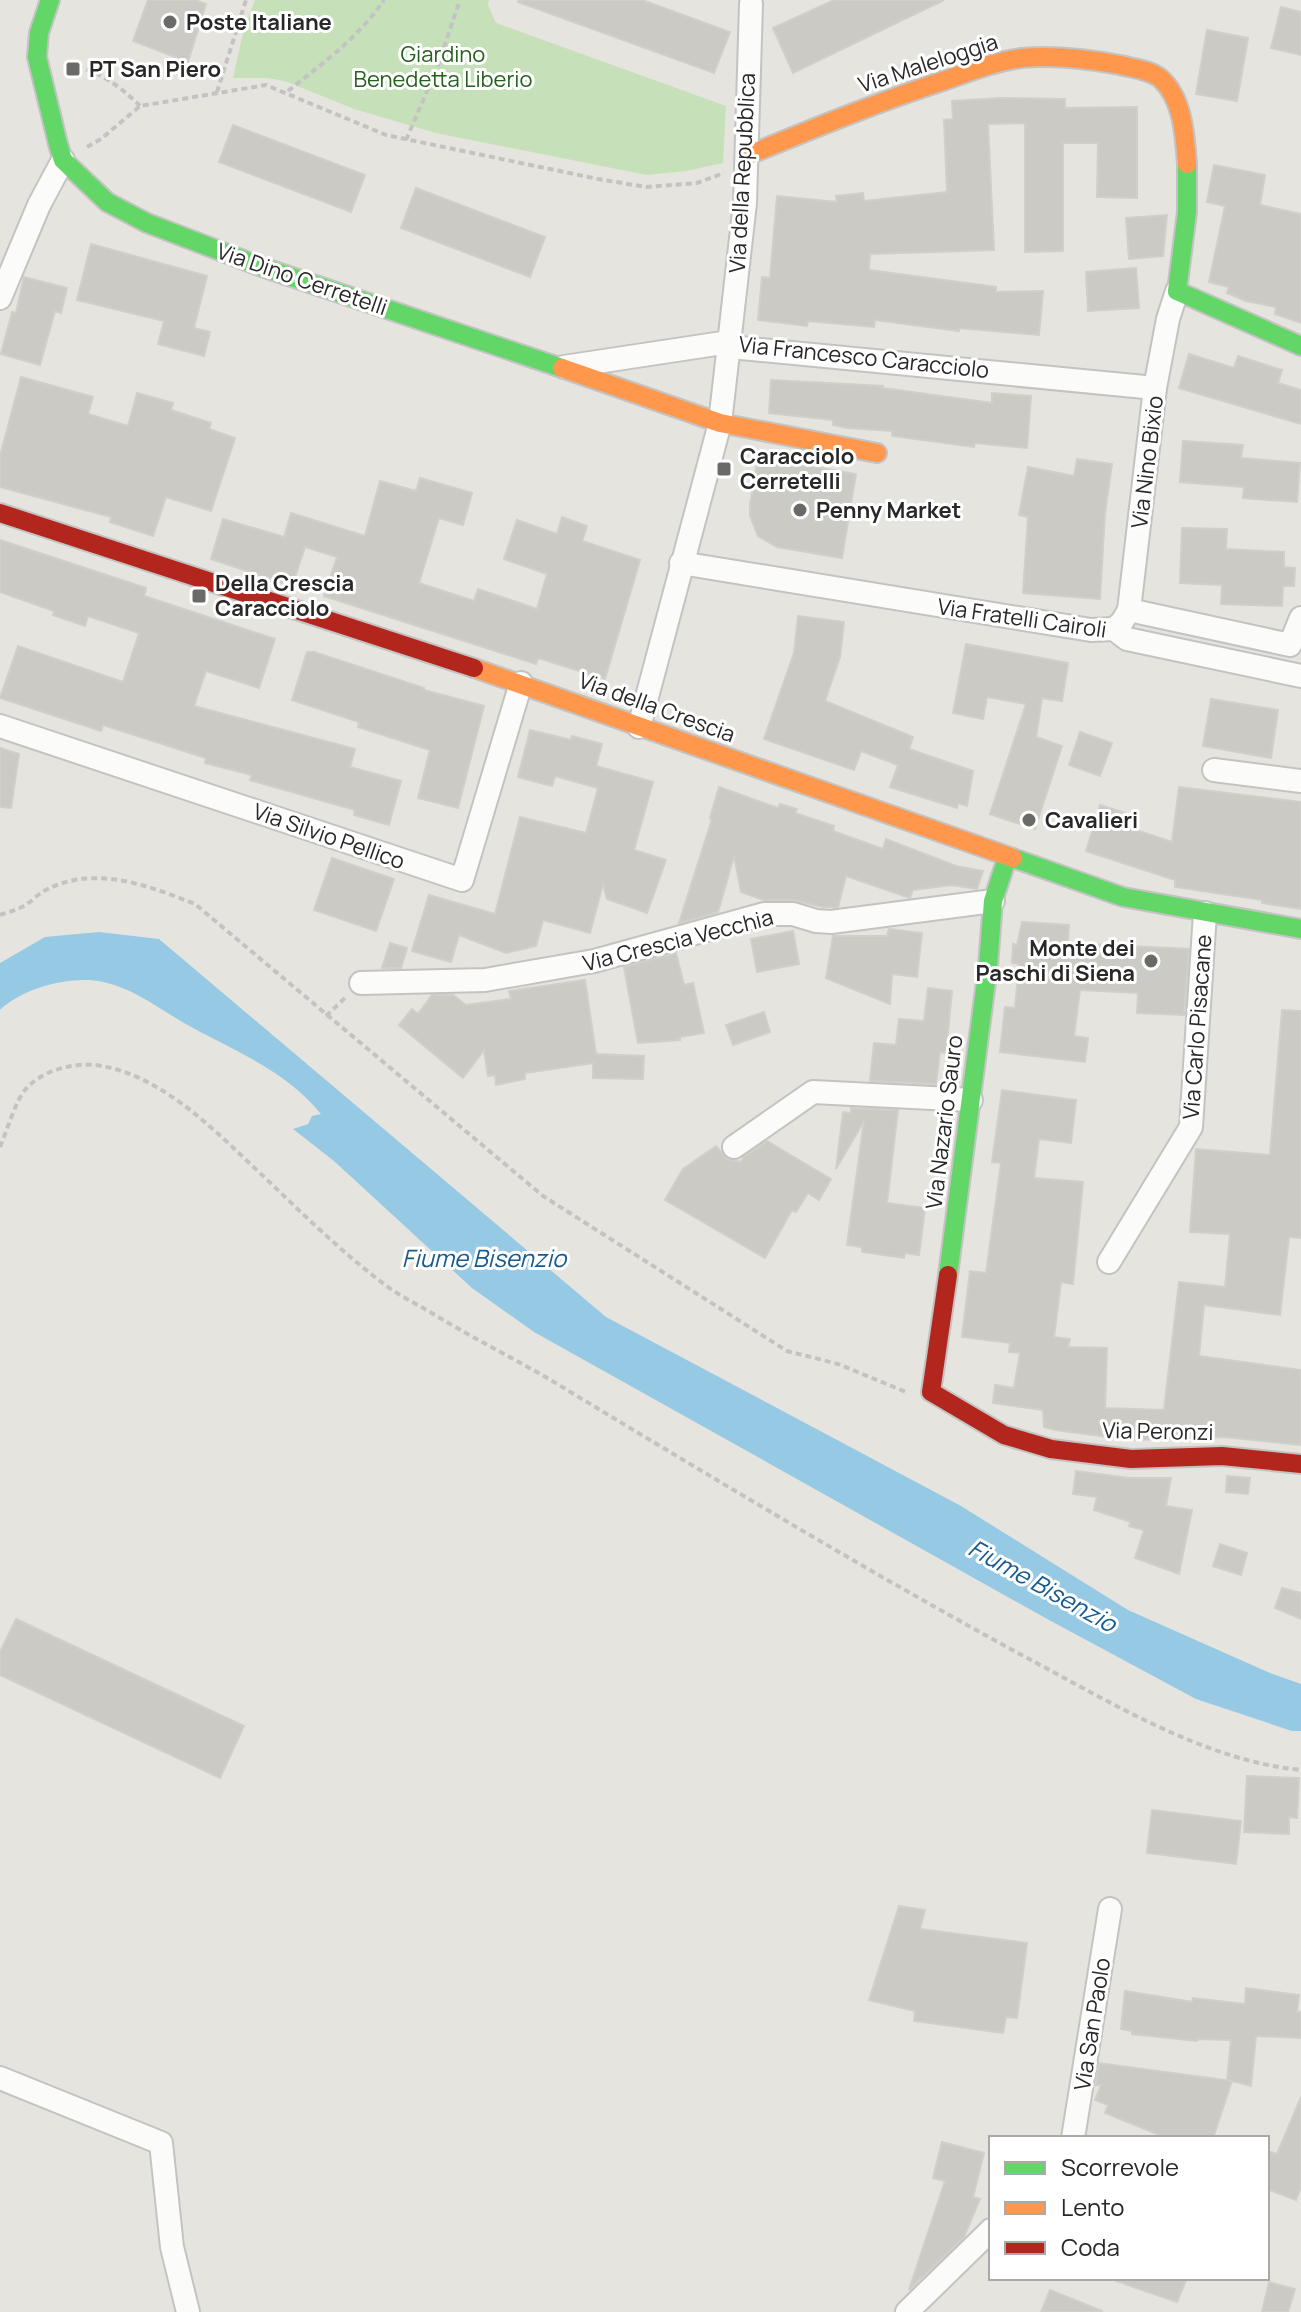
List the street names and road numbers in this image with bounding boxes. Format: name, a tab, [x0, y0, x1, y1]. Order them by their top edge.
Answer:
street label: Via Maleloggia	[854, 26, 1002, 100]
street label: Via della Repubblica	[722, 72, 762, 274]
street label: Via Dino Cerretelli	[213, 236, 391, 322]
street label: Via Francesco Caracciolo	[737, 329, 991, 385]
street label: Via Nino Bixio	[1124, 394, 1170, 530]
street label: Via Fratelli Cairoli	[935, 591, 1109, 645]
street label: Via della Crescia	[575, 665, 739, 749]
street label: Via Silvio Pellico	[249, 796, 409, 876]
street label: Via Crescia Vecchia	[580, 902, 776, 978]
street label: Via Carlo Pisacane	[1176, 933, 1218, 1121]
street label: Via Nazario Sauro	[918, 1033, 970, 1211]
street label: Via Peronzi	[1102, 1415, 1214, 1447]
street label: Via San Paolo	[1067, 1955, 1117, 2093]

